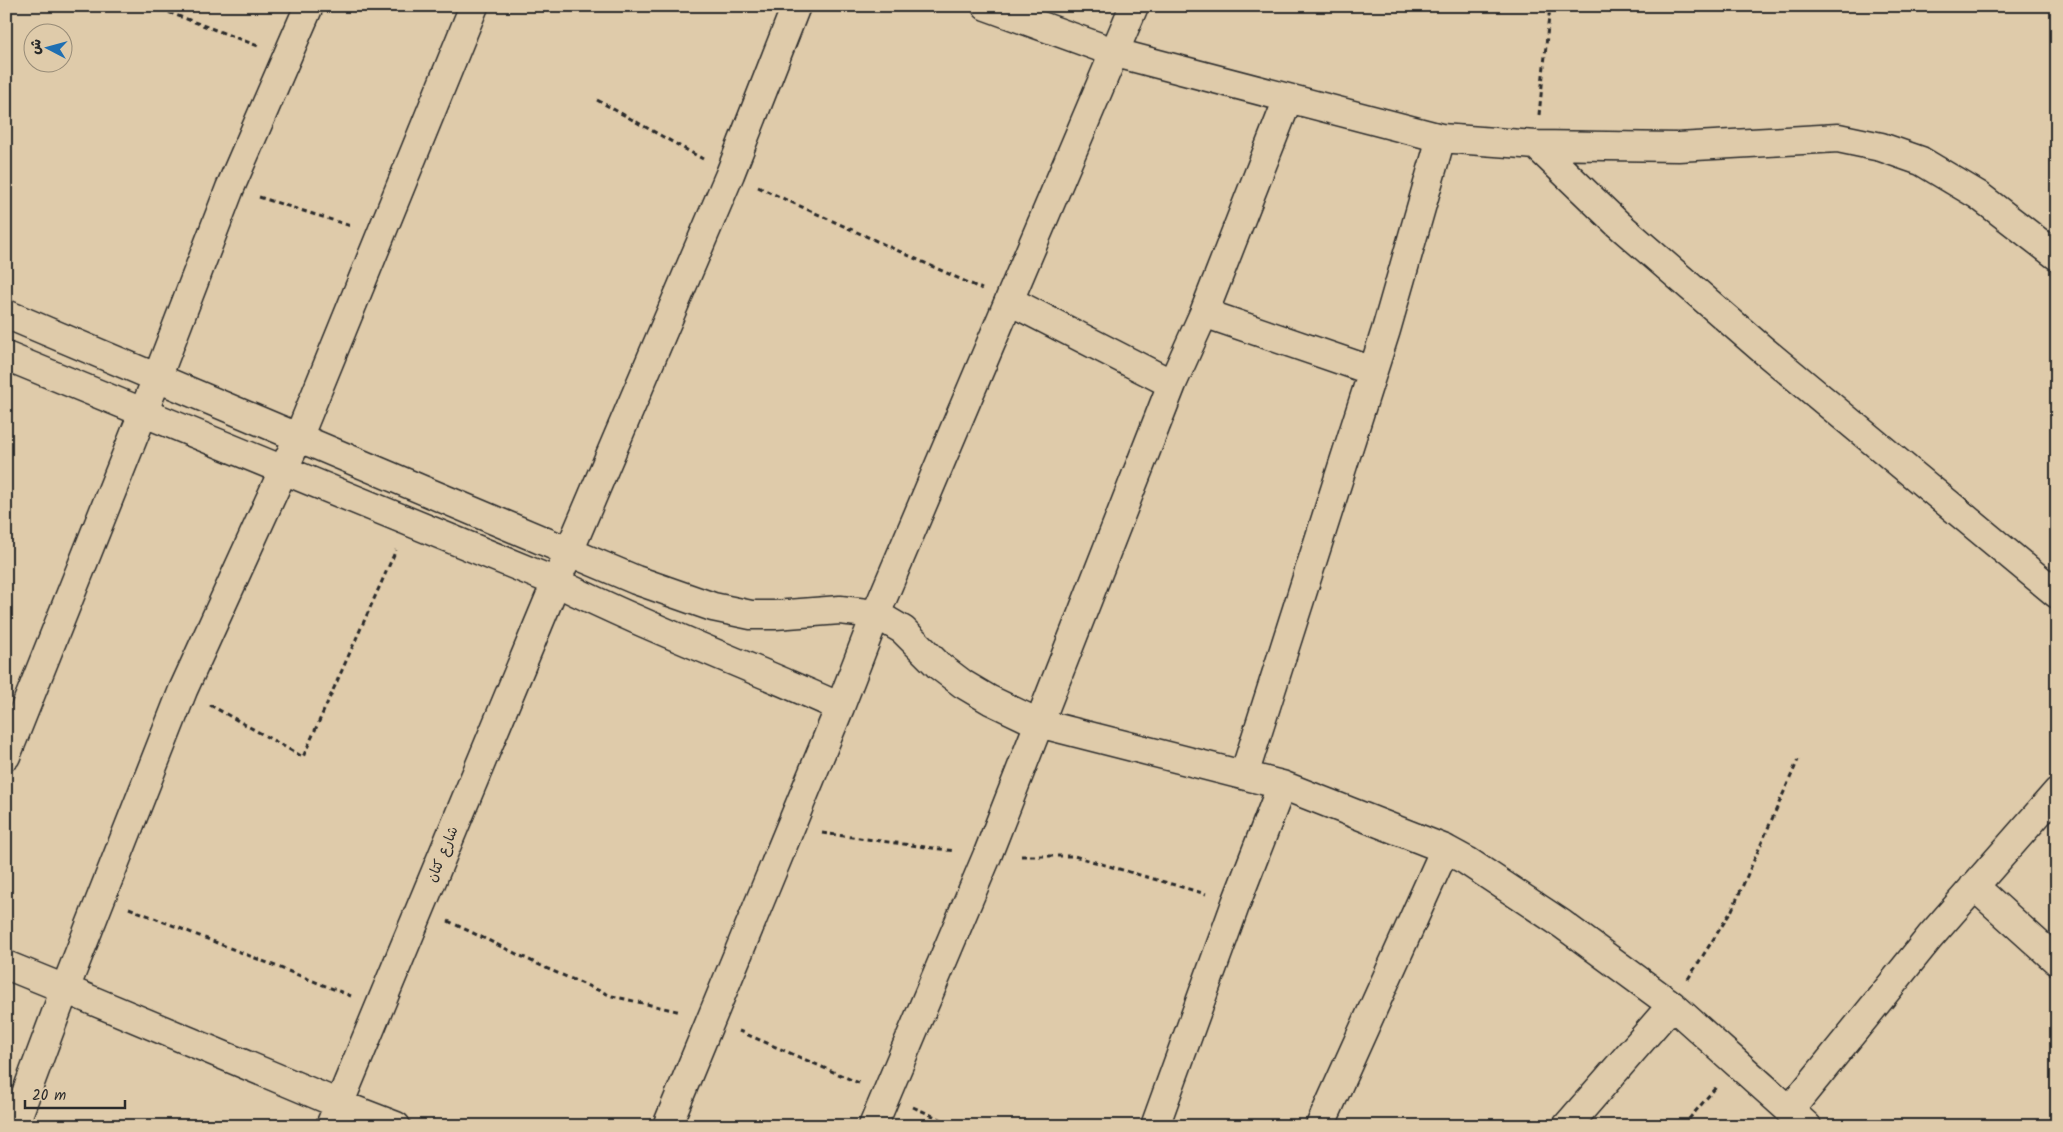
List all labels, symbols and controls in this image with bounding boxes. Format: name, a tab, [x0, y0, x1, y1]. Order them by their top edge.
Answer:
north arrow	[22, 22, 72, 72]
text: ش	[24, 38, 48, 56]
street label: شارع كتان	[421, 823, 465, 886]
scale bar	[25, 1077, 125, 1109]
text: 20 m	[32, 1084, 66, 1108]

